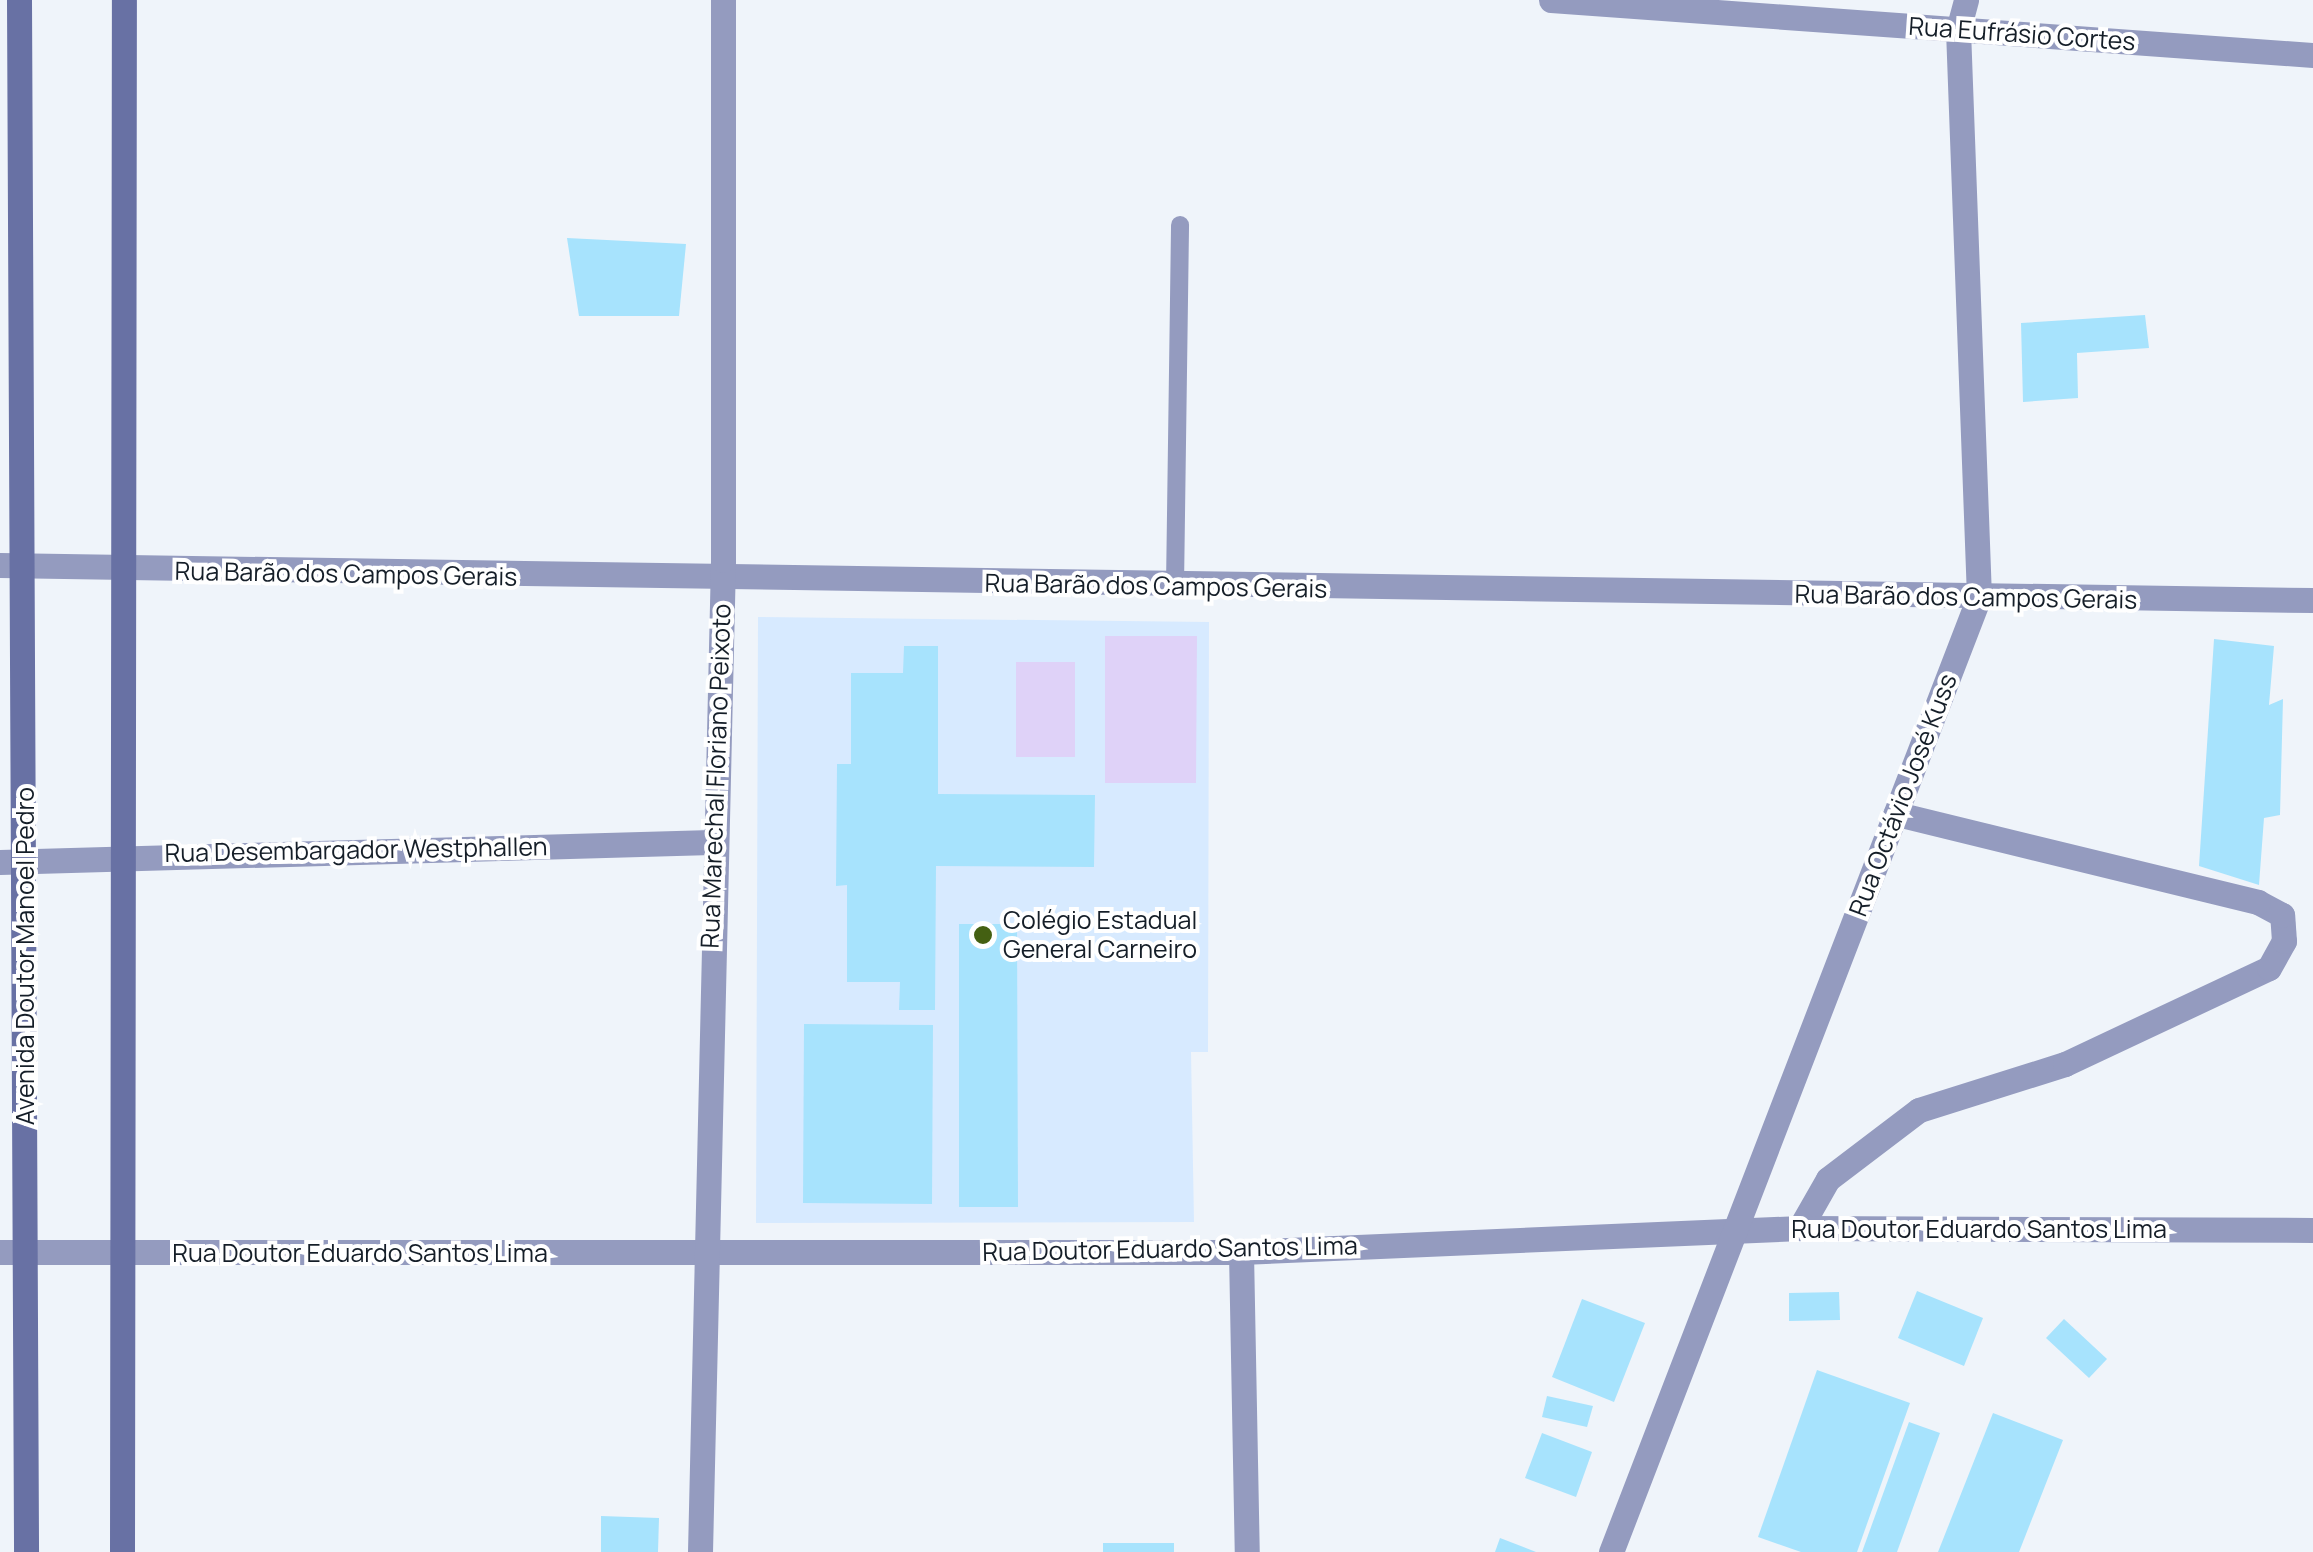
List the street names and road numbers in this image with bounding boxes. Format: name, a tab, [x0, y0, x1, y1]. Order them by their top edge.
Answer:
street label: Rua Eufrásio Cortes	[1907, 11, 2137, 57]
street label: Rua Barão dos Campos Gerais	[174, 556, 518, 592]
street label: Rua Barão dos Campos Gerais	[984, 568, 1328, 604]
street label: Rua Barão dos Campos Gerais	[1794, 579, 2138, 615]
street label: Rua Marechal Floriano Peixoto	[695, 603, 737, 949]
street label: Rua Octávio José Kuss	[1843, 670, 1963, 920]
street label: Avenida Doutor Manoel Pedro	[10, 787, 40, 1125]
street label: Rua Desembargador Westphallen	[164, 832, 548, 868]
street label: Rua Doutor Eduardo Santos Lima	[1791, 1214, 2167, 1244]
street label: Rua Doutor Eduardo Santos Lima	[982, 1231, 1358, 1267]
street label: Rua Doutor Eduardo Santos Lima	[172, 1238, 548, 1268]

